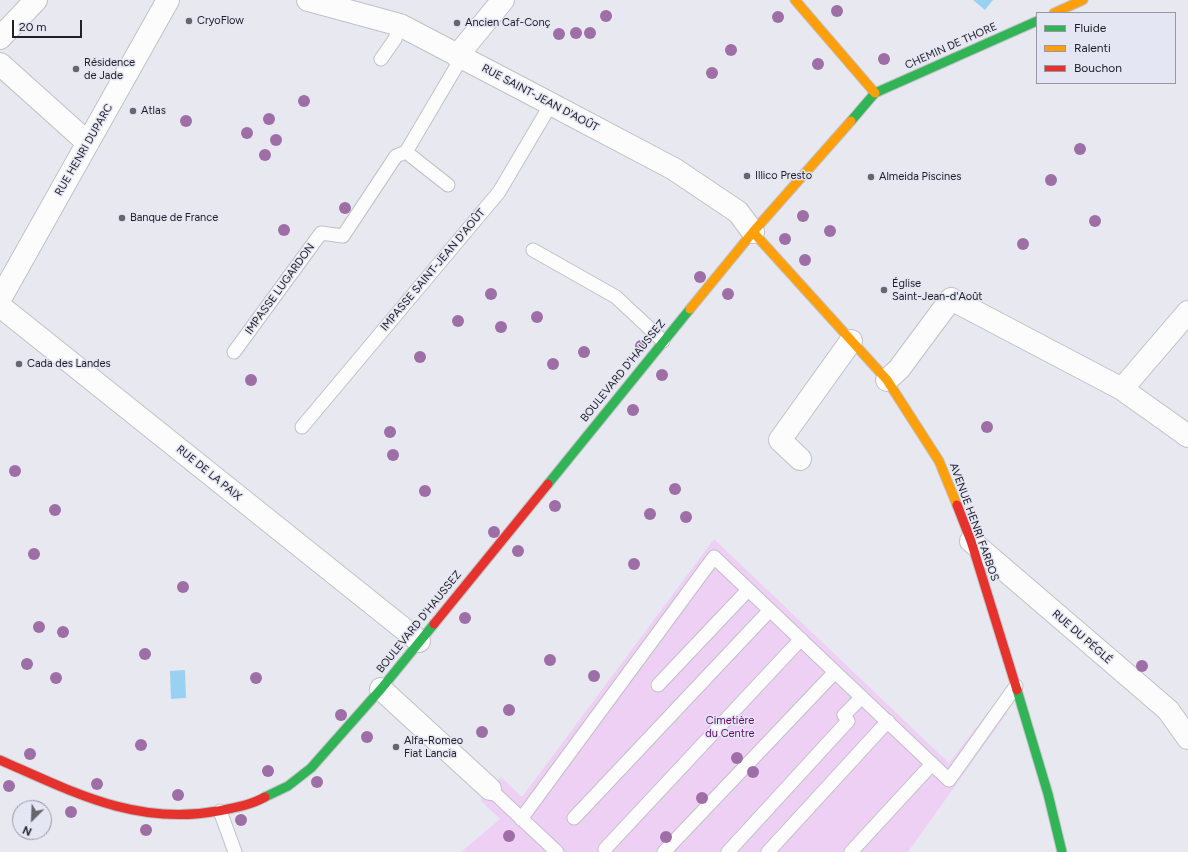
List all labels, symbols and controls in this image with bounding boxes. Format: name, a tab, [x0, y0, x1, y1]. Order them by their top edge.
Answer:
scale bar	[14, 12, 84, 38]
legend	[1036, 12, 1176, 84]
place label: CryoFlow	[197, 14, 244, 28]
marker: CryoFlow	[184, 16, 194, 26]
place label: Ancien Caf-Conç	[465, 16, 551, 30]
marker: Ancien Caf-Conç	[452, 18, 462, 28]
text: 20 m	[19, 20, 47, 34]
street label: CHEMIN DE THORE	[903, 20, 999, 72]
text: Fluide	[1074, 21, 1106, 35]
text: Ralenti	[1074, 41, 1111, 55]
place label: Résidence de Jade	[84, 56, 135, 82]
text: Bouchon	[1074, 61, 1122, 75]
street label: RUE SAINT-JEAN D'AOÛT	[479, 62, 601, 134]
marker: Résidence de Jade	[71, 64, 81, 74]
street label: RUE HENRI DUPARC	[52, 102, 116, 198]
place label: Atlas	[141, 104, 166, 118]
marker: Atlas	[128, 106, 138, 116]
place label: Illico Presto	[755, 169, 812, 183]
place label: Almeida Piscines	[879, 170, 961, 184]
marker: Illico Presto	[742, 171, 752, 181]
marker: Almeida Piscines	[866, 172, 876, 182]
street label: IMPASSE SAINT-JEAN D'AOÛT	[378, 206, 488, 334]
place label: Banque de France	[130, 211, 218, 225]
marker: Banque de France	[117, 213, 127, 223]
street label: IMPASSE LUGARDON	[242, 241, 318, 337]
place label: Église Saint-Jean-d'Août	[892, 277, 983, 303]
marker: Église Saint-Jean-d'Août	[879, 285, 889, 295]
street label: BOULEVARD D'HAUSSEZ	[578, 317, 668, 425]
place label: Cada des Landes	[27, 357, 111, 371]
marker: Cada des Landes	[14, 359, 24, 369]
street label: RUE DE LA PAIX	[174, 443, 244, 503]
street label: AVENUE HENRI FARBOS	[946, 461, 1002, 583]
street label: BOULEVARD D'HAUSSEZ	[374, 568, 464, 676]
street label: RUE DU PÉGLÉ	[1049, 607, 1115, 667]
park label: Cimetière du Centre	[705, 714, 755, 740]
place label: Alfa-Romeo Fiat Lancia	[404, 734, 463, 760]
marker: Alfa-Romeo Fiat Lancia	[391, 742, 401, 752]
north arrow	[12, 800, 52, 840]
text: N	[21, 823, 34, 838]

